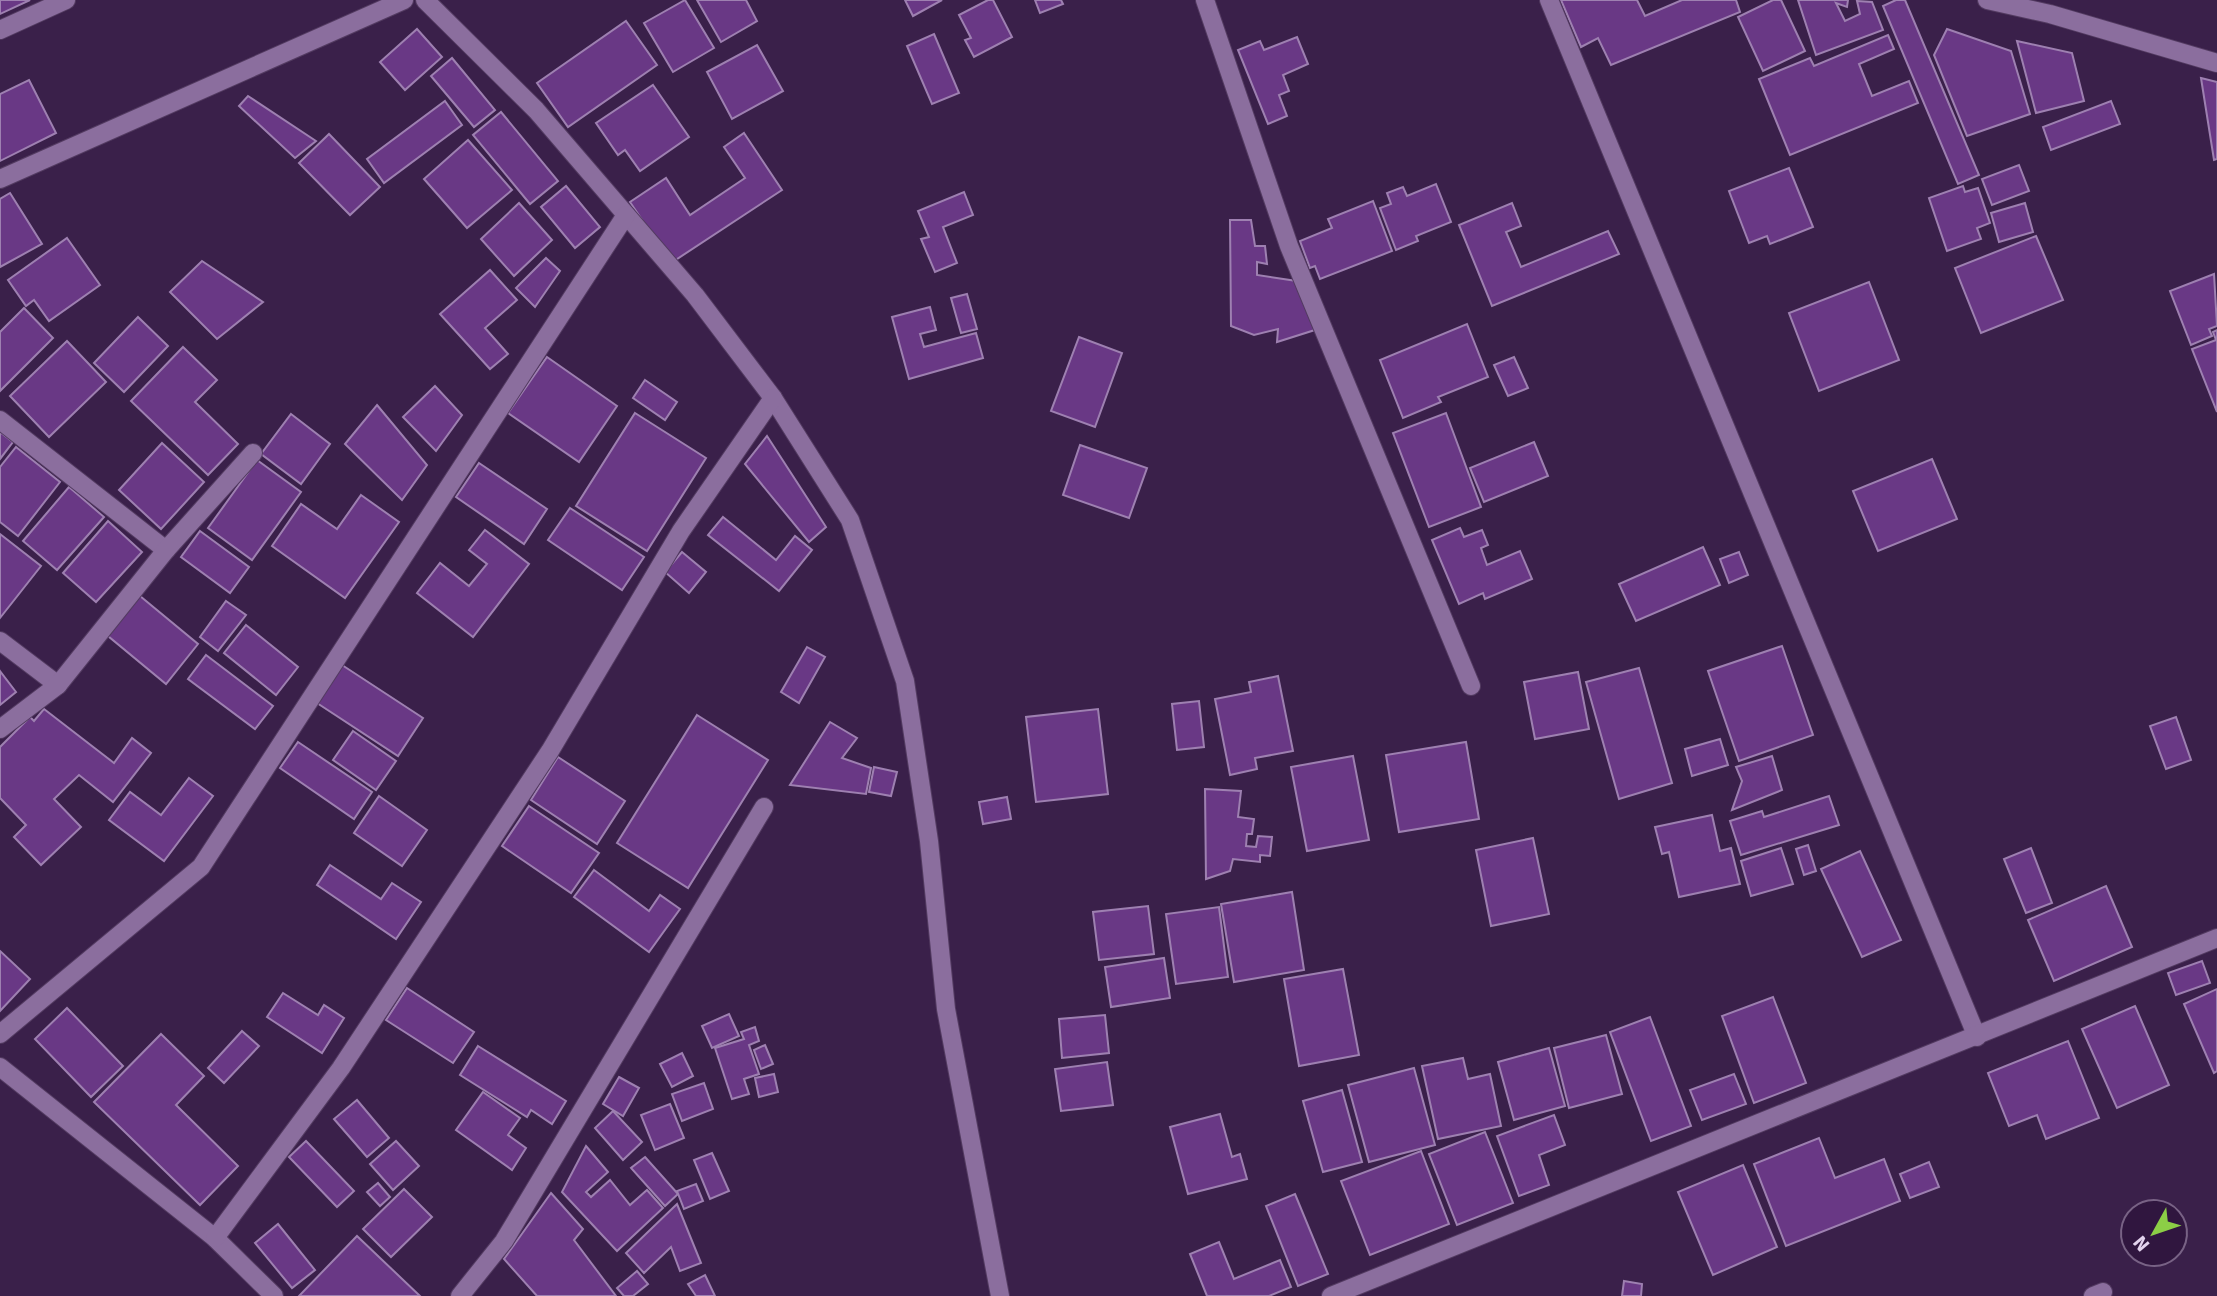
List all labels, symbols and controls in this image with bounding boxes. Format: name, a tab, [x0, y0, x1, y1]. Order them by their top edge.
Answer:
north arrow	[2119, 1198, 2189, 1268]
text: N	[2128, 1231, 2155, 1256]

